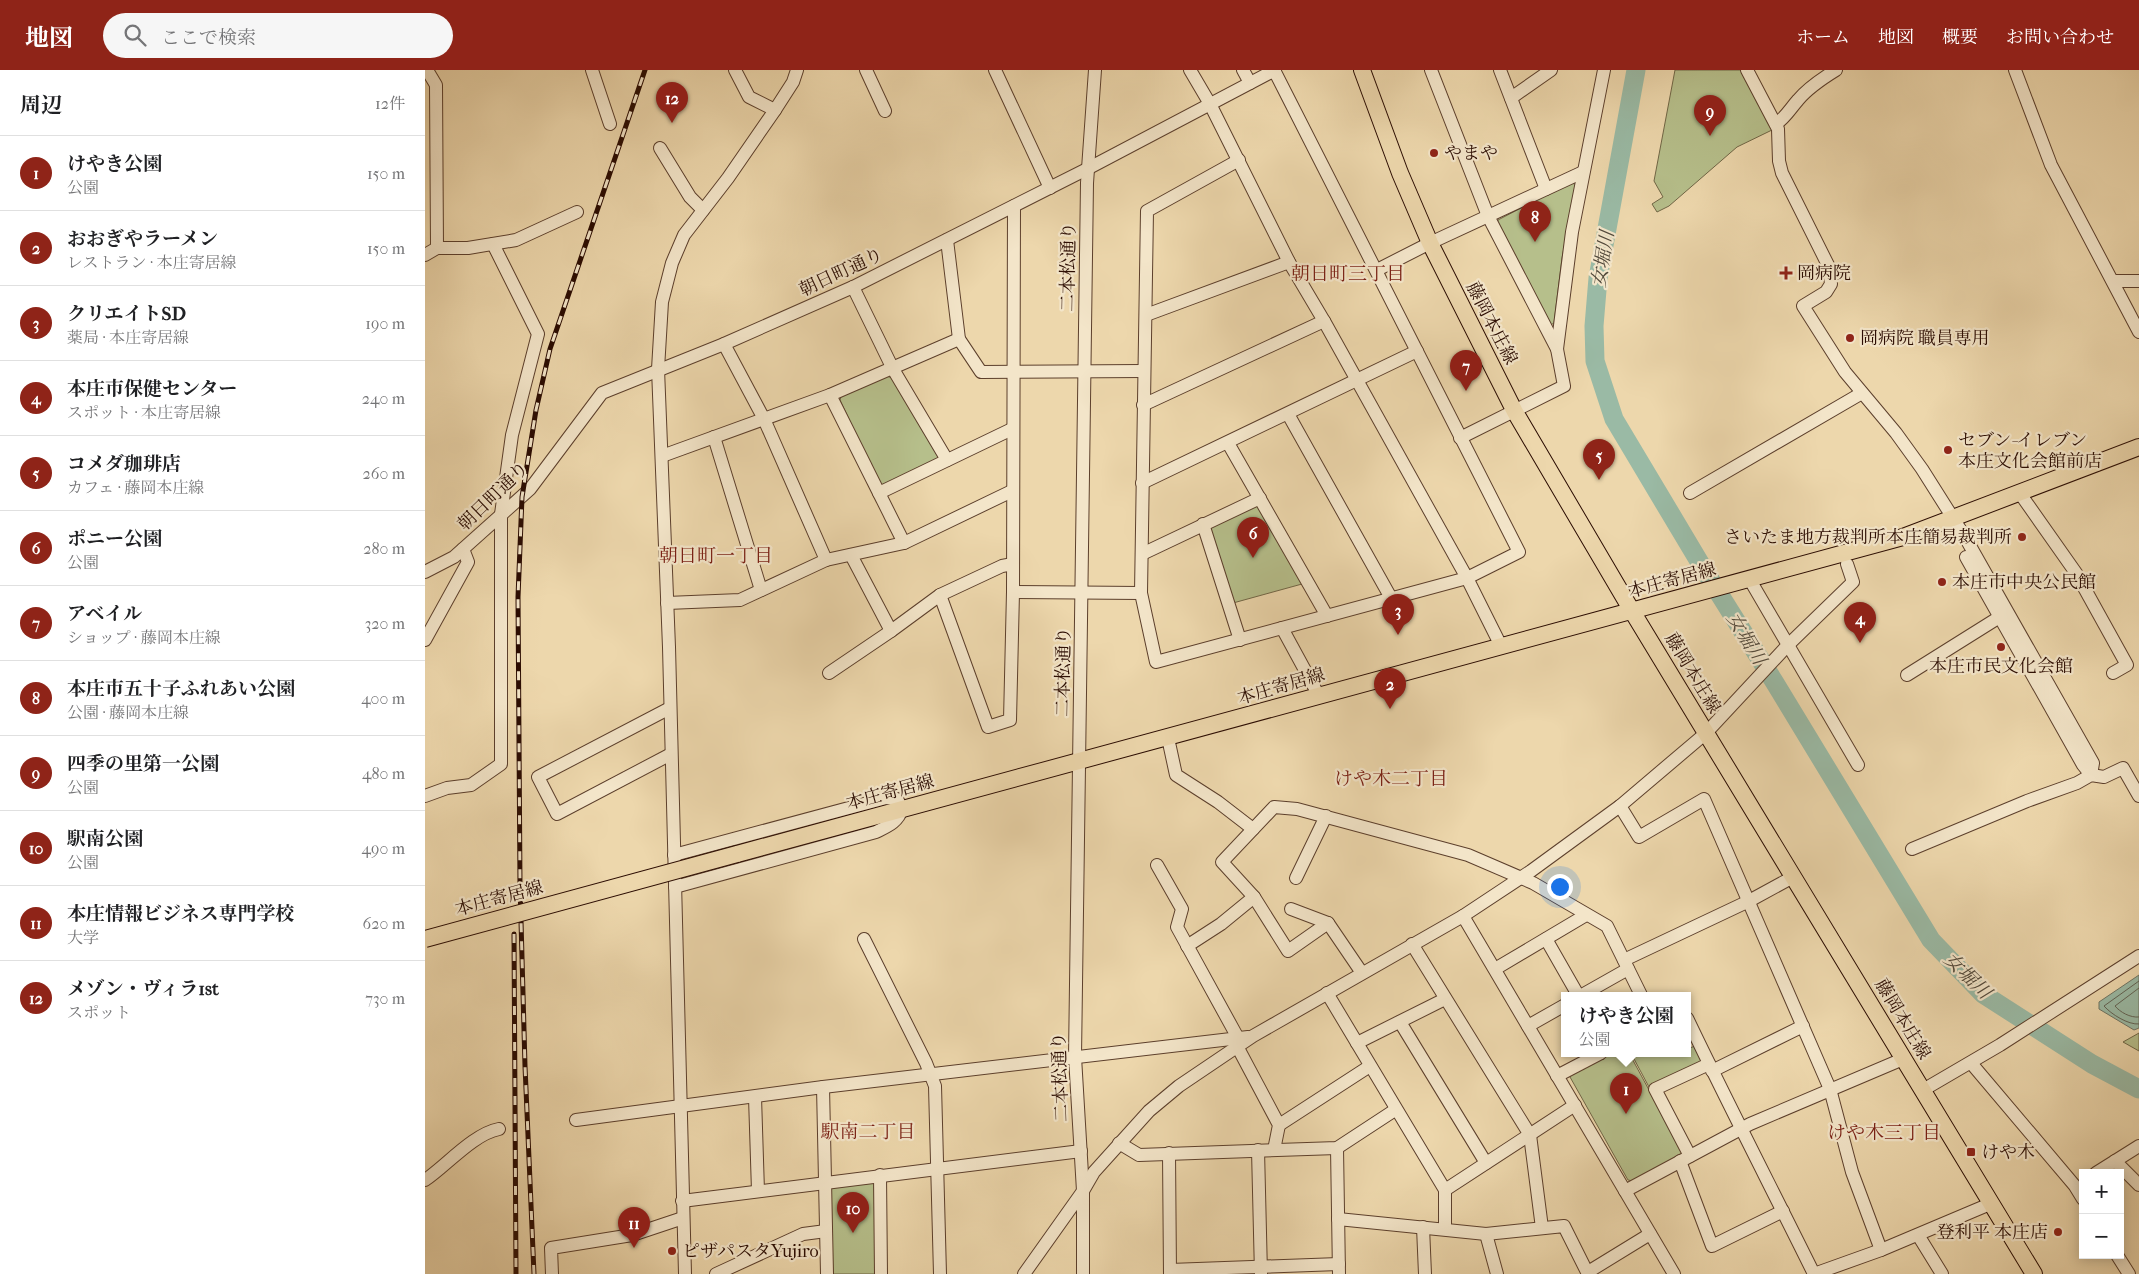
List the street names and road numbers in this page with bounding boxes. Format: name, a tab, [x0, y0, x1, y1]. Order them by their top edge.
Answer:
street label: 二本松通り	[1057, 222, 1080, 312]
street label: 朝日町通り	[796, 244, 886, 301]
street label: 藤岡本庄線	[1462, 278, 1521, 368]
street label: 朝日町通り	[454, 458, 533, 535]
street label: 本庄寄居線	[1626, 559, 1718, 602]
street label: 二本松通り	[1052, 627, 1075, 717]
street label: 藤岡本庄線	[1660, 629, 1725, 717]
street label: 本庄寄居線	[1235, 664, 1327, 709]
street label: 本庄寄居線	[844, 771, 936, 814]
street label: 本庄寄居線	[453, 877, 545, 920]
street label: 藤岡本庄線	[1870, 975, 1935, 1063]
street label: 二本松通り	[1048, 1032, 1073, 1122]

